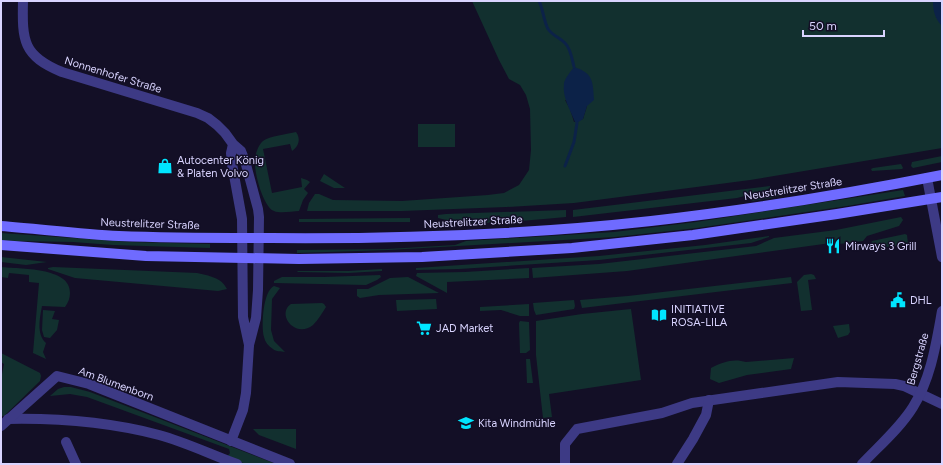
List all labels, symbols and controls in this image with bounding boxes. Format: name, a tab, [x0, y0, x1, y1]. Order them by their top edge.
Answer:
scale bar	[803, 12, 884, 38]
text: 50 m	[809, 19, 837, 33]
street label: Nonnenhofer Straße	[63, 54, 163, 96]
place label: Autocenter König & Platen Volvo	[177, 154, 264, 180]
shop icon: Autocenter König & Platen Volvo	[156, 157, 174, 175]
street label: Neustrelitzer Straße	[743, 175, 843, 203]
street label: Neustrelitzer Straße	[423, 213, 523, 231]
street label: Neustrelitzer Straße	[100, 216, 200, 232]
restaurant icon: Mirways 3 Grill	[824, 237, 842, 255]
place label: Mirways 3 Grill	[845, 240, 916, 253]
public building icon: DHL	[889, 291, 907, 309]
place label: DHL	[910, 294, 932, 307]
place label: INITIATIVE ROSA-LILA	[671, 303, 728, 329]
library icon: INITIATIVE ROSA-LILA	[650, 306, 668, 324]
supermarket icon: JAD Market	[415, 319, 433, 337]
place label: JAD Market	[436, 322, 493, 335]
street label: Bergstraße	[904, 331, 932, 387]
street label: Am Blumenborn	[77, 364, 155, 404]
school or university icon: Kita Windmühle	[457, 414, 475, 432]
place label: Kita Windmühle	[478, 417, 555, 430]

